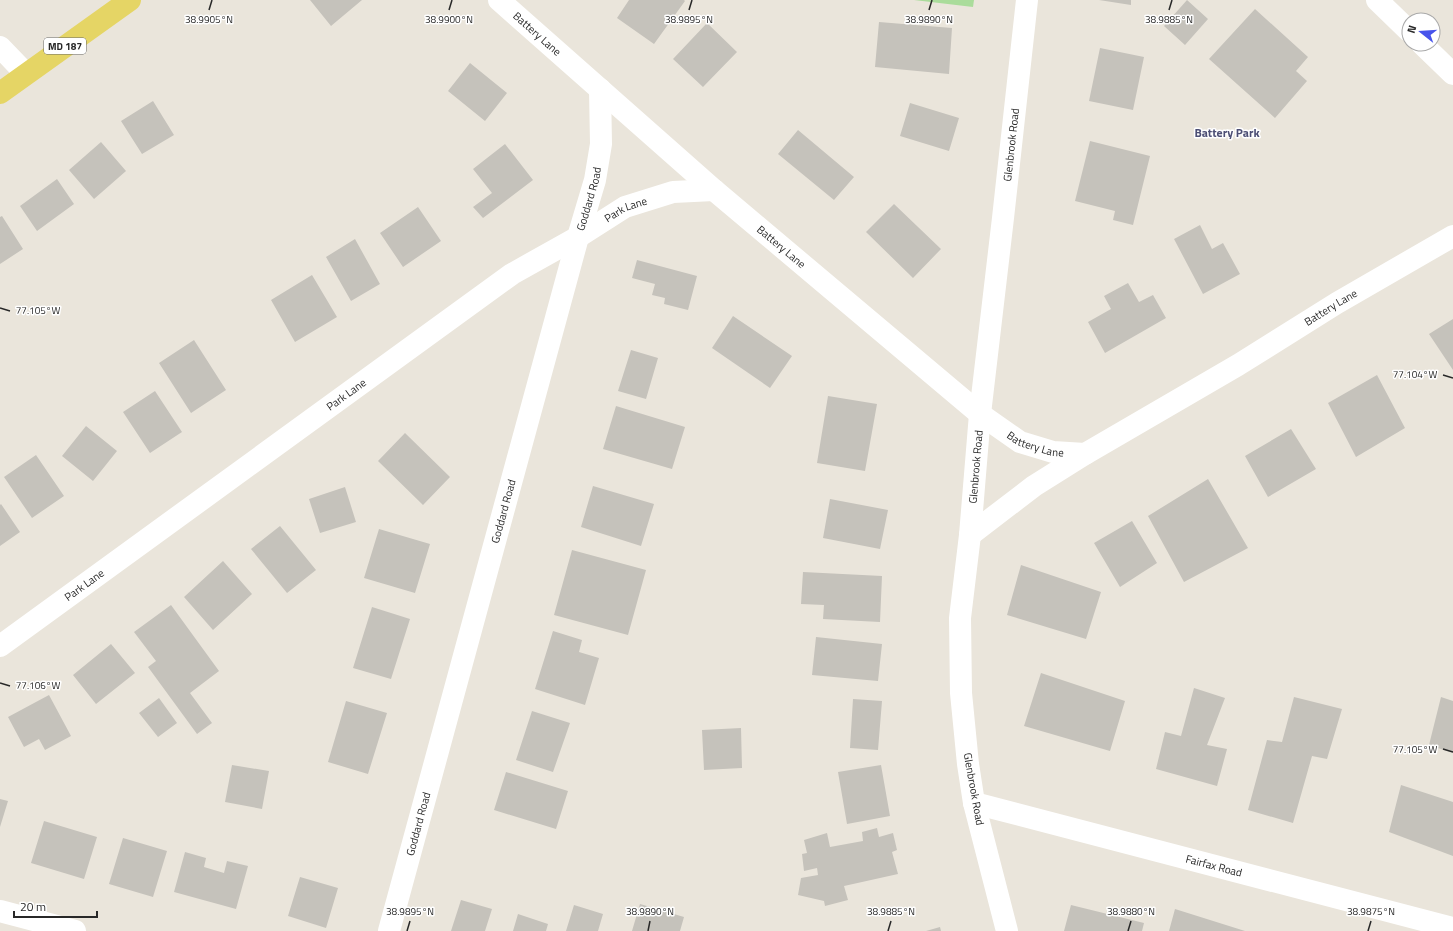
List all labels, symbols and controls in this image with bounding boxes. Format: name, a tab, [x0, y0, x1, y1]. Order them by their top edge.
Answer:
street label: Battery Lane	[510, 8, 565, 60]
text: 38.9905°N	[185, 12, 233, 27]
text: 38.9900°N	[425, 12, 473, 27]
text: 38.9895°N	[665, 12, 713, 27]
text: 38.9890°N	[905, 12, 953, 27]
text: 38.9885°N	[1145, 12, 1193, 27]
north arrow	[1401, 12, 1441, 52]
text: N	[1403, 23, 1420, 35]
road number: MD 187	[44, 38, 86, 54]
street label: Glenbrook Road	[999, 107, 1023, 182]
district label: Battery Park	[1194, 123, 1260, 142]
street label: Goddard Road	[572, 166, 605, 233]
street label: Park Lane	[601, 192, 649, 226]
street label: Battery Lane	[753, 221, 810, 272]
street label: Battery Lane	[1301, 285, 1361, 330]
text: 77.105°W	[16, 303, 60, 318]
text: 77.104°W	[1393, 367, 1437, 382]
street label: Park Lane	[323, 374, 370, 414]
street label: Battery Lane	[1004, 427, 1065, 461]
street label: Glenbrook Road	[965, 429, 987, 504]
street label: Goddard Road	[487, 477, 520, 545]
street label: Park Lane	[61, 565, 108, 605]
text: 77.106°W	[16, 678, 60, 693]
text: 77.105°W	[1393, 742, 1437, 757]
street label: Glenbrook Road	[960, 751, 988, 827]
street label: Goddard Road	[402, 790, 435, 858]
street label: Fairfax Road	[1184, 851, 1244, 881]
scale bar	[14, 893, 97, 919]
text: 20 m	[20, 897, 46, 916]
text: 38.9895°N	[386, 904, 434, 919]
text: 38.9890°N	[626, 904, 674, 919]
text: 38.9885°N	[867, 904, 915, 919]
text: 38.9880°N	[1107, 904, 1155, 919]
text: 38.9875°N	[1347, 904, 1395, 919]

